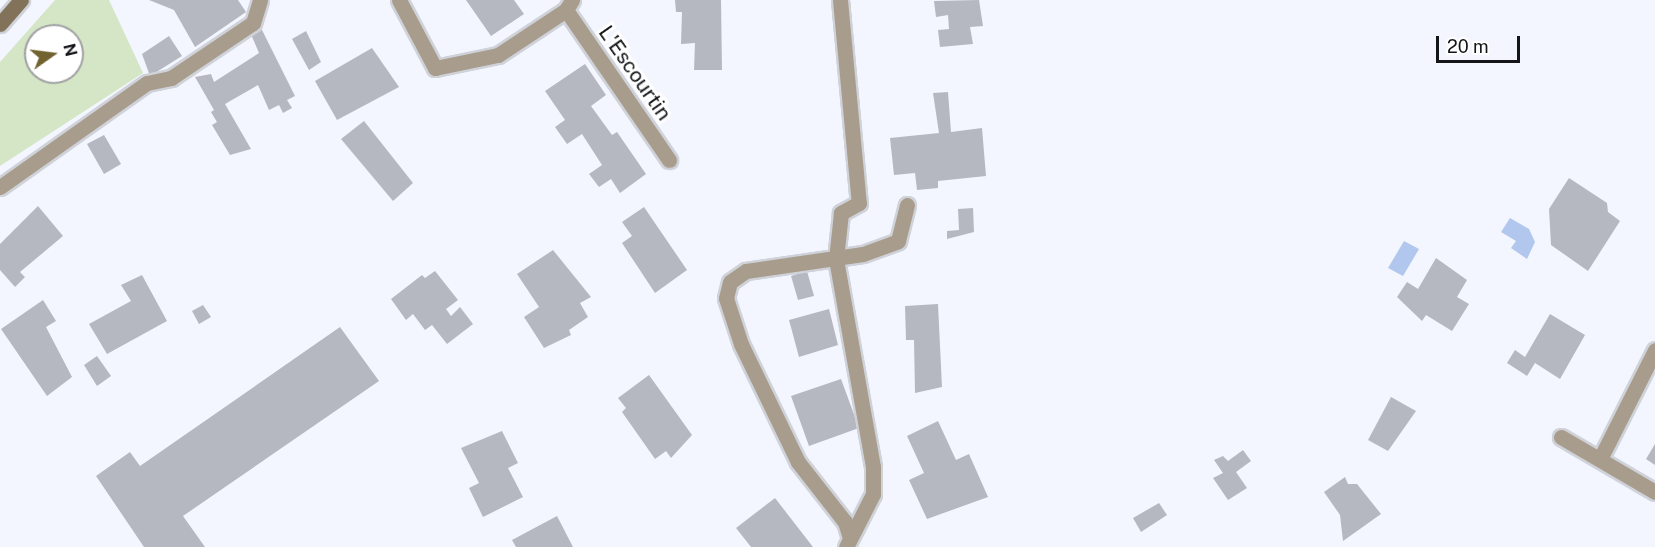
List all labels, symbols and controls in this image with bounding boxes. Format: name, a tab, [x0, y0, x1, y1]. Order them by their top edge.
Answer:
street label: L'Escourtin	[593, 21, 677, 125]
north arrow	[24, 24, 84, 84]
scale bar	[1439, 24, 1523, 62]
text: 20 m	[1447, 36, 1489, 57]
text: N	[59, 42, 81, 58]

